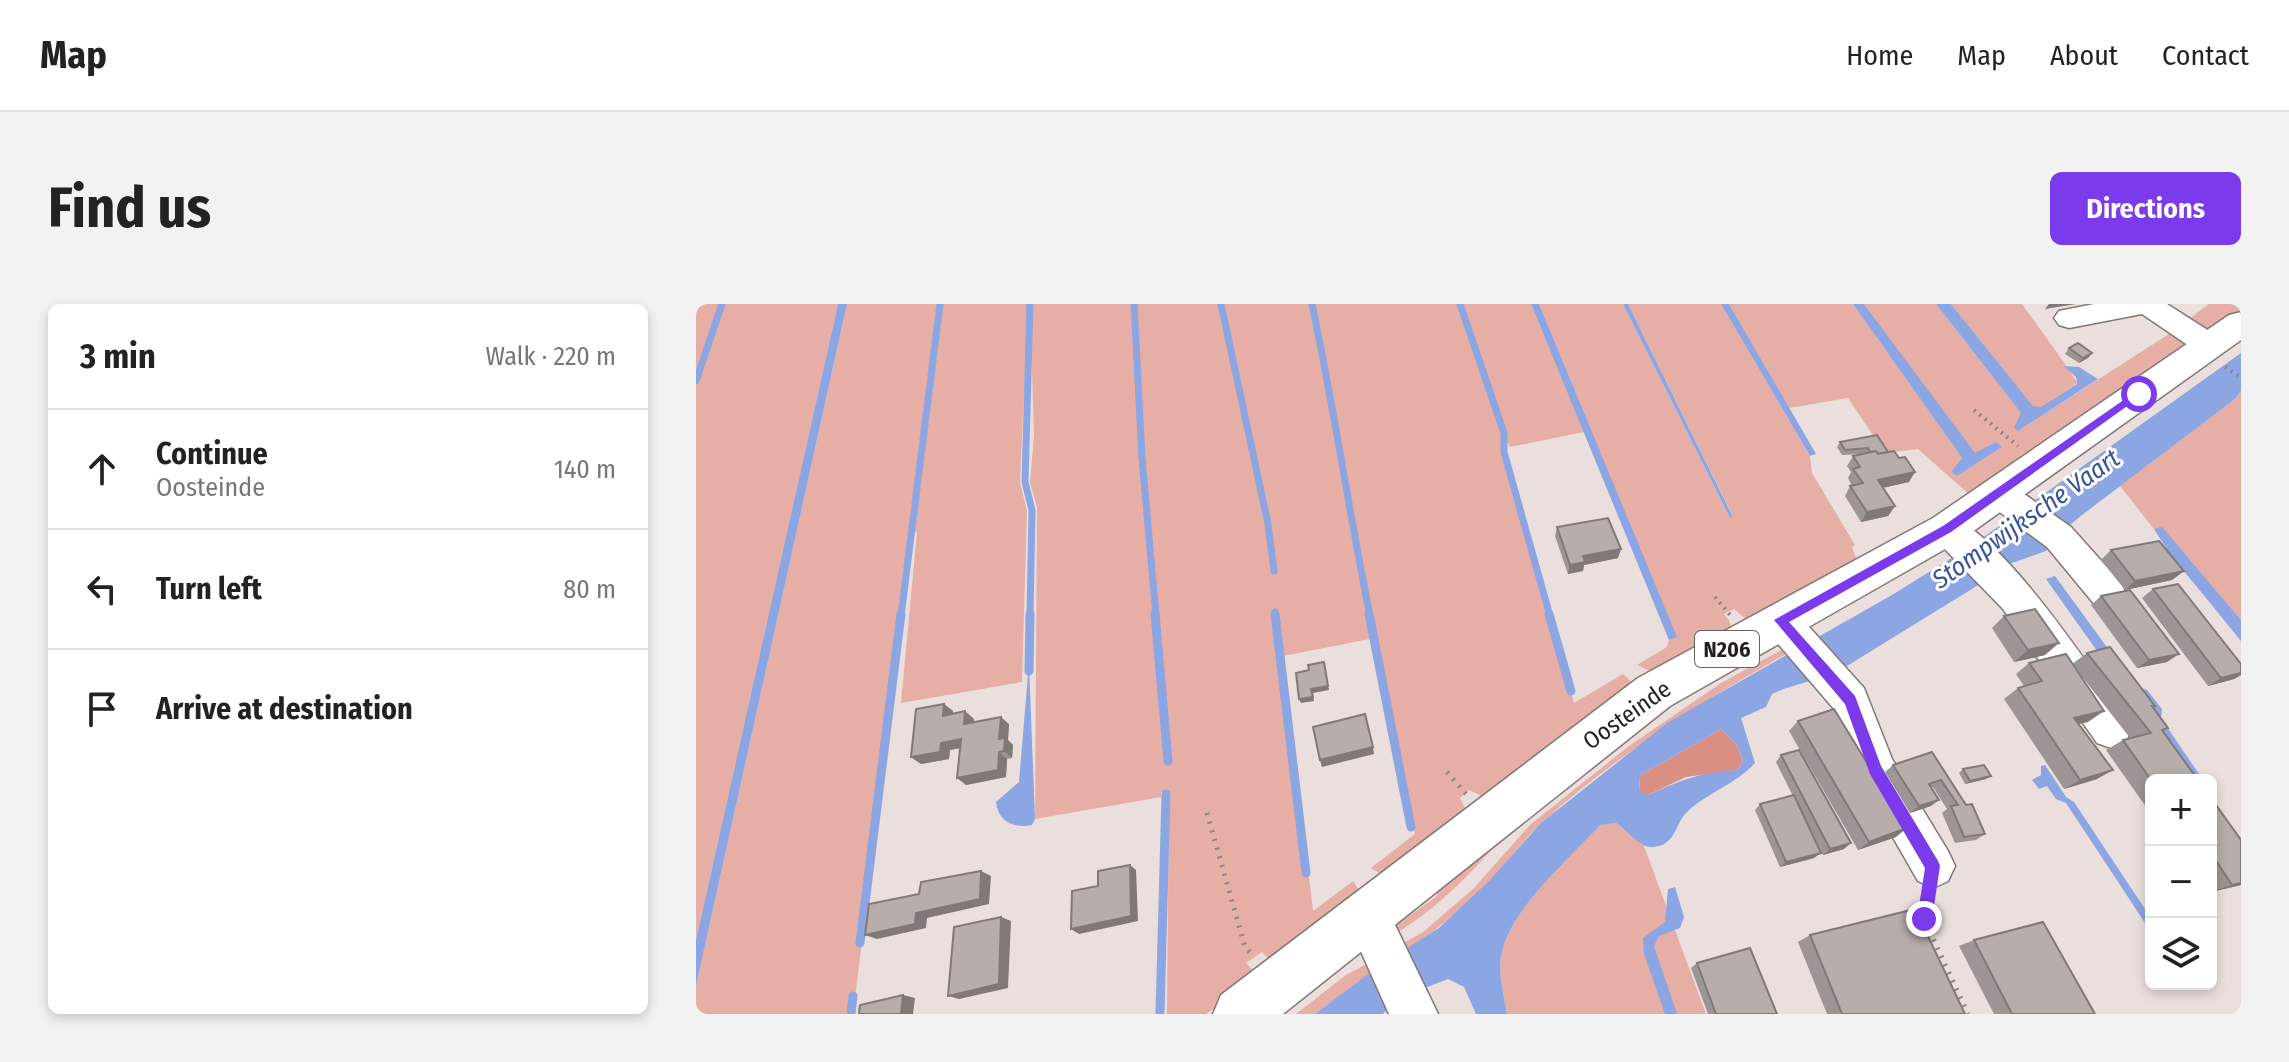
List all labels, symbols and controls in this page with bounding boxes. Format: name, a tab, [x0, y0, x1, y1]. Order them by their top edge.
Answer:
text: Map	[40, 32, 107, 78]
text: Home	[1846, 39, 1913, 72]
text: Map	[1957, 39, 2006, 72]
text: About	[2050, 39, 2118, 72]
text: Contact	[2162, 39, 2249, 72]
button: Directions	[2050, 172, 2241, 245]
text: Find us	[48, 175, 211, 242]
text: 3 min	[80, 336, 156, 377]
text: Walk · 220 m	[486, 341, 616, 372]
route start	[2121, 376, 2157, 412]
text: Continue	[156, 436, 268, 472]
water label: Stompwijksche Vaart	[1926, 442, 2126, 596]
icon: ahead	[80, 447, 124, 491]
text: 140 m	[554, 454, 616, 485]
text: Oosteinde	[156, 472, 265, 503]
icon: left	[80, 567, 124, 611]
text: Turn left	[156, 571, 262, 607]
text: 80 m	[563, 574, 616, 605]
road number: N206	[1695, 631, 1759, 667]
street label: Oosteinde	[1578, 675, 1676, 755]
icon: arrive	[80, 687, 124, 731]
text: Arrive at destination	[156, 691, 413, 727]
map controls	[2145, 774, 2217, 990]
button: +	[2145, 774, 2217, 846]
button: −	[2145, 846, 2217, 918]
route end	[1906, 901, 1942, 937]
button: layers	[2145, 918, 2217, 990]

